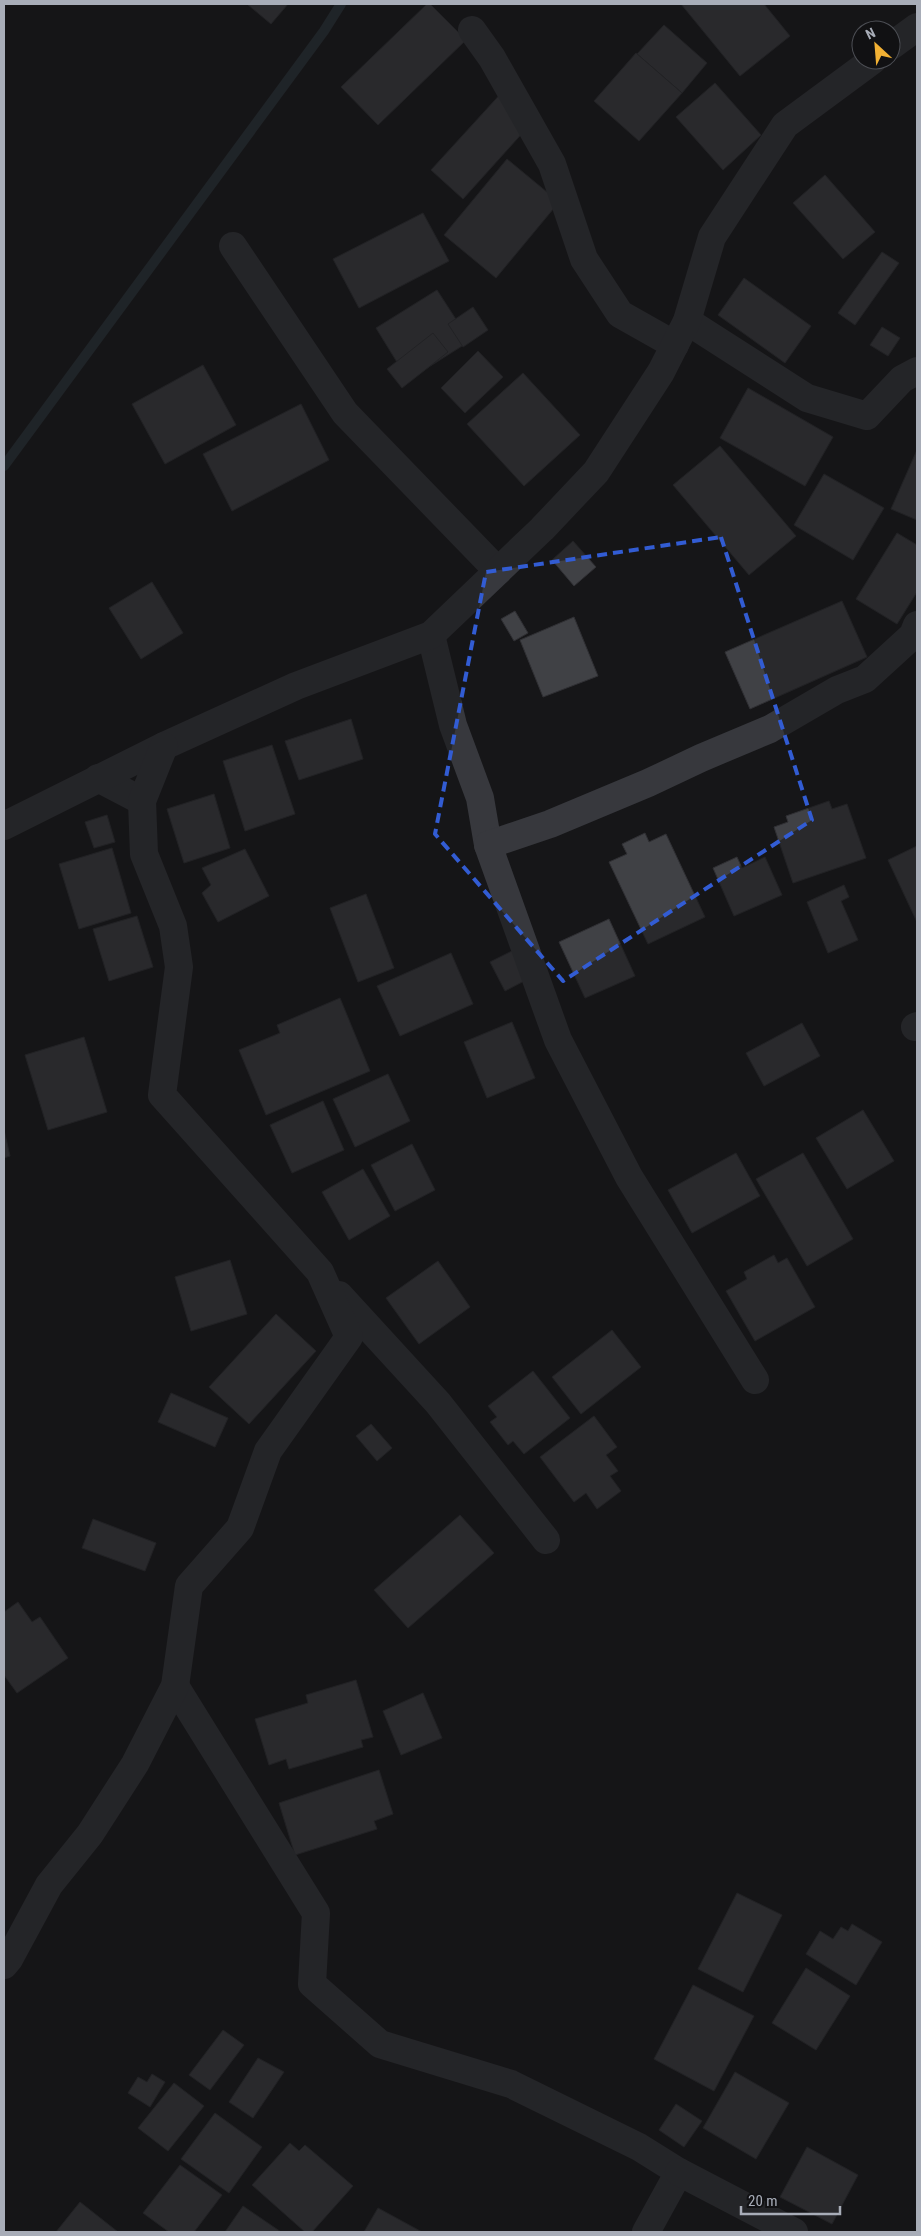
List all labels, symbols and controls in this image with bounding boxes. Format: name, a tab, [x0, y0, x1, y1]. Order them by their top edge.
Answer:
north arrow	[851, 20, 901, 70]
text: N	[863, 24, 878, 42]
scale bar	[741, 2184, 840, 2216]
text: 20 m	[748, 2192, 778, 2210]

